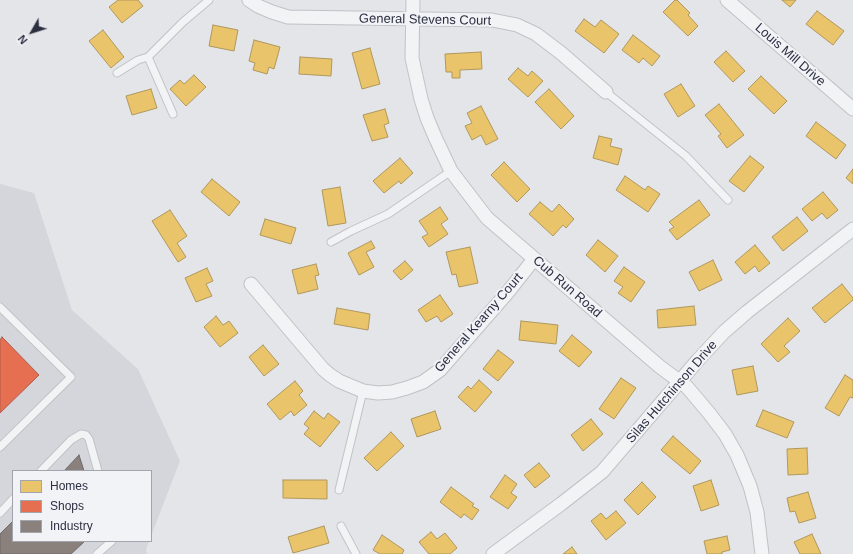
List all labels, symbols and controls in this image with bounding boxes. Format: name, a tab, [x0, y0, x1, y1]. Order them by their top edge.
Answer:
street label: General Stevens Court	[359, 11, 491, 29]
north arrow	[12, 12, 52, 52]
street label: Louis Mill Drive	[752, 20, 828, 90]
text: N	[16, 33, 30, 46]
street label: Cub Run Road	[529, 253, 605, 321]
street label: General Kearny Court	[432, 270, 526, 376]
street label: Silas Hutchinson Drive	[623, 338, 721, 446]
legend	[12, 470, 152, 542]
text: Homes	[50, 479, 88, 493]
text: Shops	[50, 499, 84, 513]
text: Industry	[50, 519, 93, 533]

